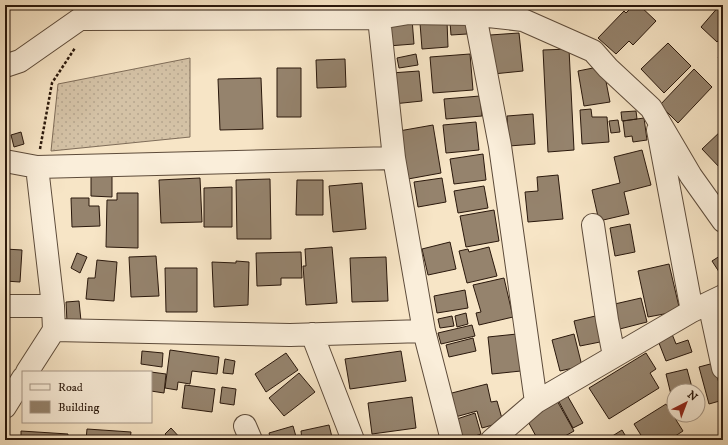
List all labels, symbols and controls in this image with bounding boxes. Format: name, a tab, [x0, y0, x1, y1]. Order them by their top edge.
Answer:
legend	[22, 371, 152, 423]
text: Road	[58, 380, 83, 395]
north arrow	[666, 383, 706, 423]
text: N	[684, 388, 700, 405]
text: Building	[58, 400, 99, 415]

